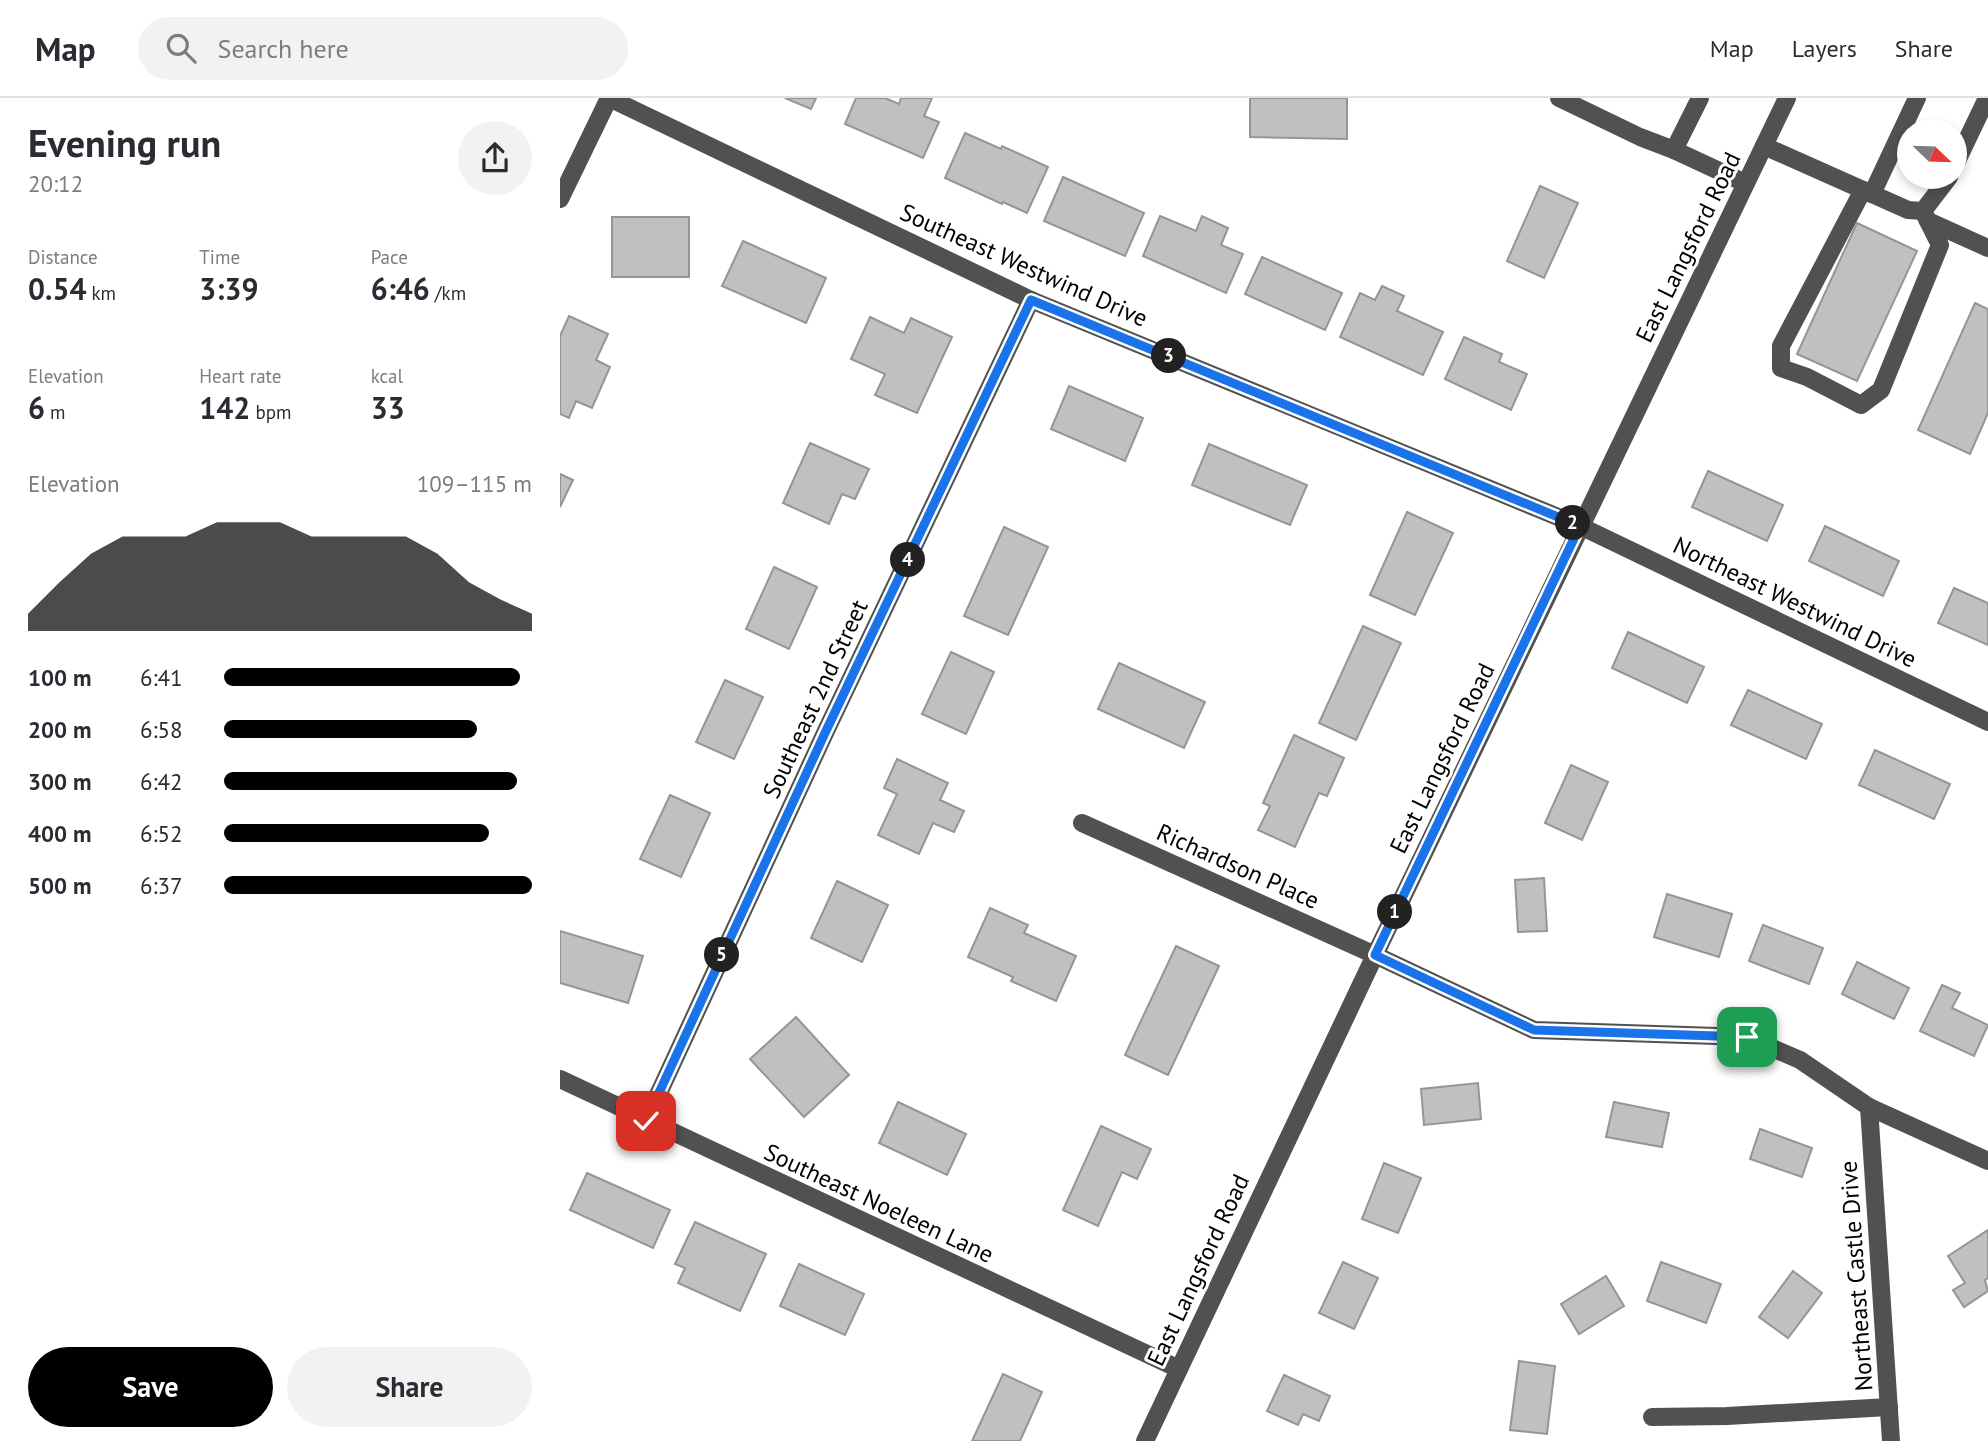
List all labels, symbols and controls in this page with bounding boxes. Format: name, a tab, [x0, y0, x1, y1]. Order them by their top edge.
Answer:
search box	[138, 17, 628, 80]
text: Map	[35, 27, 96, 70]
icon: search	[162, 29, 200, 67]
text: Search here	[218, 32, 349, 65]
text: Map	[1710, 33, 1754, 64]
text: Layers	[1792, 33, 1857, 64]
text: Share	[1895, 33, 1953, 64]
text: Evening run	[28, 118, 221, 167]
north arrow	[1897, 119, 1967, 189]
map controls	[1897, 119, 1967, 189]
button: share	[458, 121, 532, 195]
street label: East Langsford Road	[1628, 147, 1748, 347]
text: 20:12	[28, 169, 83, 198]
street label: Southeast Westwind Drive	[895, 196, 1153, 334]
text: Distance	[28, 245, 98, 269]
text: Time	[199, 245, 240, 269]
text: Pace	[371, 245, 408, 269]
text: 0.54	[28, 269, 86, 308]
text: 3:39	[199, 269, 258, 308]
text: 6:46	[371, 269, 430, 308]
text: km	[86, 281, 116, 305]
text: /km	[430, 281, 466, 305]
pin: 3	[1152, 338, 1186, 374]
text: 3	[1163, 343, 1174, 367]
text: Elevation	[28, 364, 104, 388]
text: Heart rate	[199, 364, 281, 388]
text: kcal	[371, 364, 403, 388]
text: 6	[28, 388, 45, 427]
text: 142	[199, 388, 250, 427]
text: 33	[371, 388, 405, 427]
text: m	[45, 400, 66, 424]
text: bpm	[250, 400, 291, 424]
text: Elevation	[28, 469, 120, 498]
text: 109–115 m	[417, 469, 532, 498]
pin: 2	[1556, 506, 1590, 540]
text: 2	[1567, 510, 1578, 534]
street label: Northeast Westwind Drive	[1668, 530, 1922, 674]
pin: 4	[890, 542, 926, 578]
text: 4	[902, 547, 913, 571]
street label: Southeast 2nd Street	[755, 595, 875, 803]
street label: East Langsford Road	[1382, 658, 1502, 858]
text: 100 m	[28, 663, 91, 692]
text: 6:41	[140, 663, 183, 692]
text: 200 m	[28, 715, 91, 744]
text: 6:58	[140, 715, 183, 744]
text: 300 m	[28, 767, 91, 796]
text: 6:42	[140, 767, 183, 796]
street label: Richardson Place	[1152, 816, 1324, 916]
text: 400 m	[28, 819, 91, 848]
text: 6:52	[140, 819, 183, 848]
text: 500 m	[28, 871, 91, 900]
text: 6:37	[140, 871, 183, 900]
pin: 1	[1378, 894, 1412, 930]
text: 1	[1389, 899, 1400, 923]
pin: 5	[704, 938, 740, 972]
text: 5	[716, 942, 727, 966]
pin	[1717, 1007, 1777, 1067]
icon: arrive	[1728, 1018, 1766, 1056]
pin	[616, 1091, 676, 1151]
icon: check	[627, 1102, 665, 1140]
street label: Southeast Noeleen Lane	[759, 1136, 999, 1270]
street label: Northeast Castle Drive	[1832, 1160, 1880, 1392]
street label: East Langsford Road	[1140, 1169, 1256, 1371]
button: Save	[28, 1347, 273, 1427]
button: Share	[287, 1347, 532, 1427]

